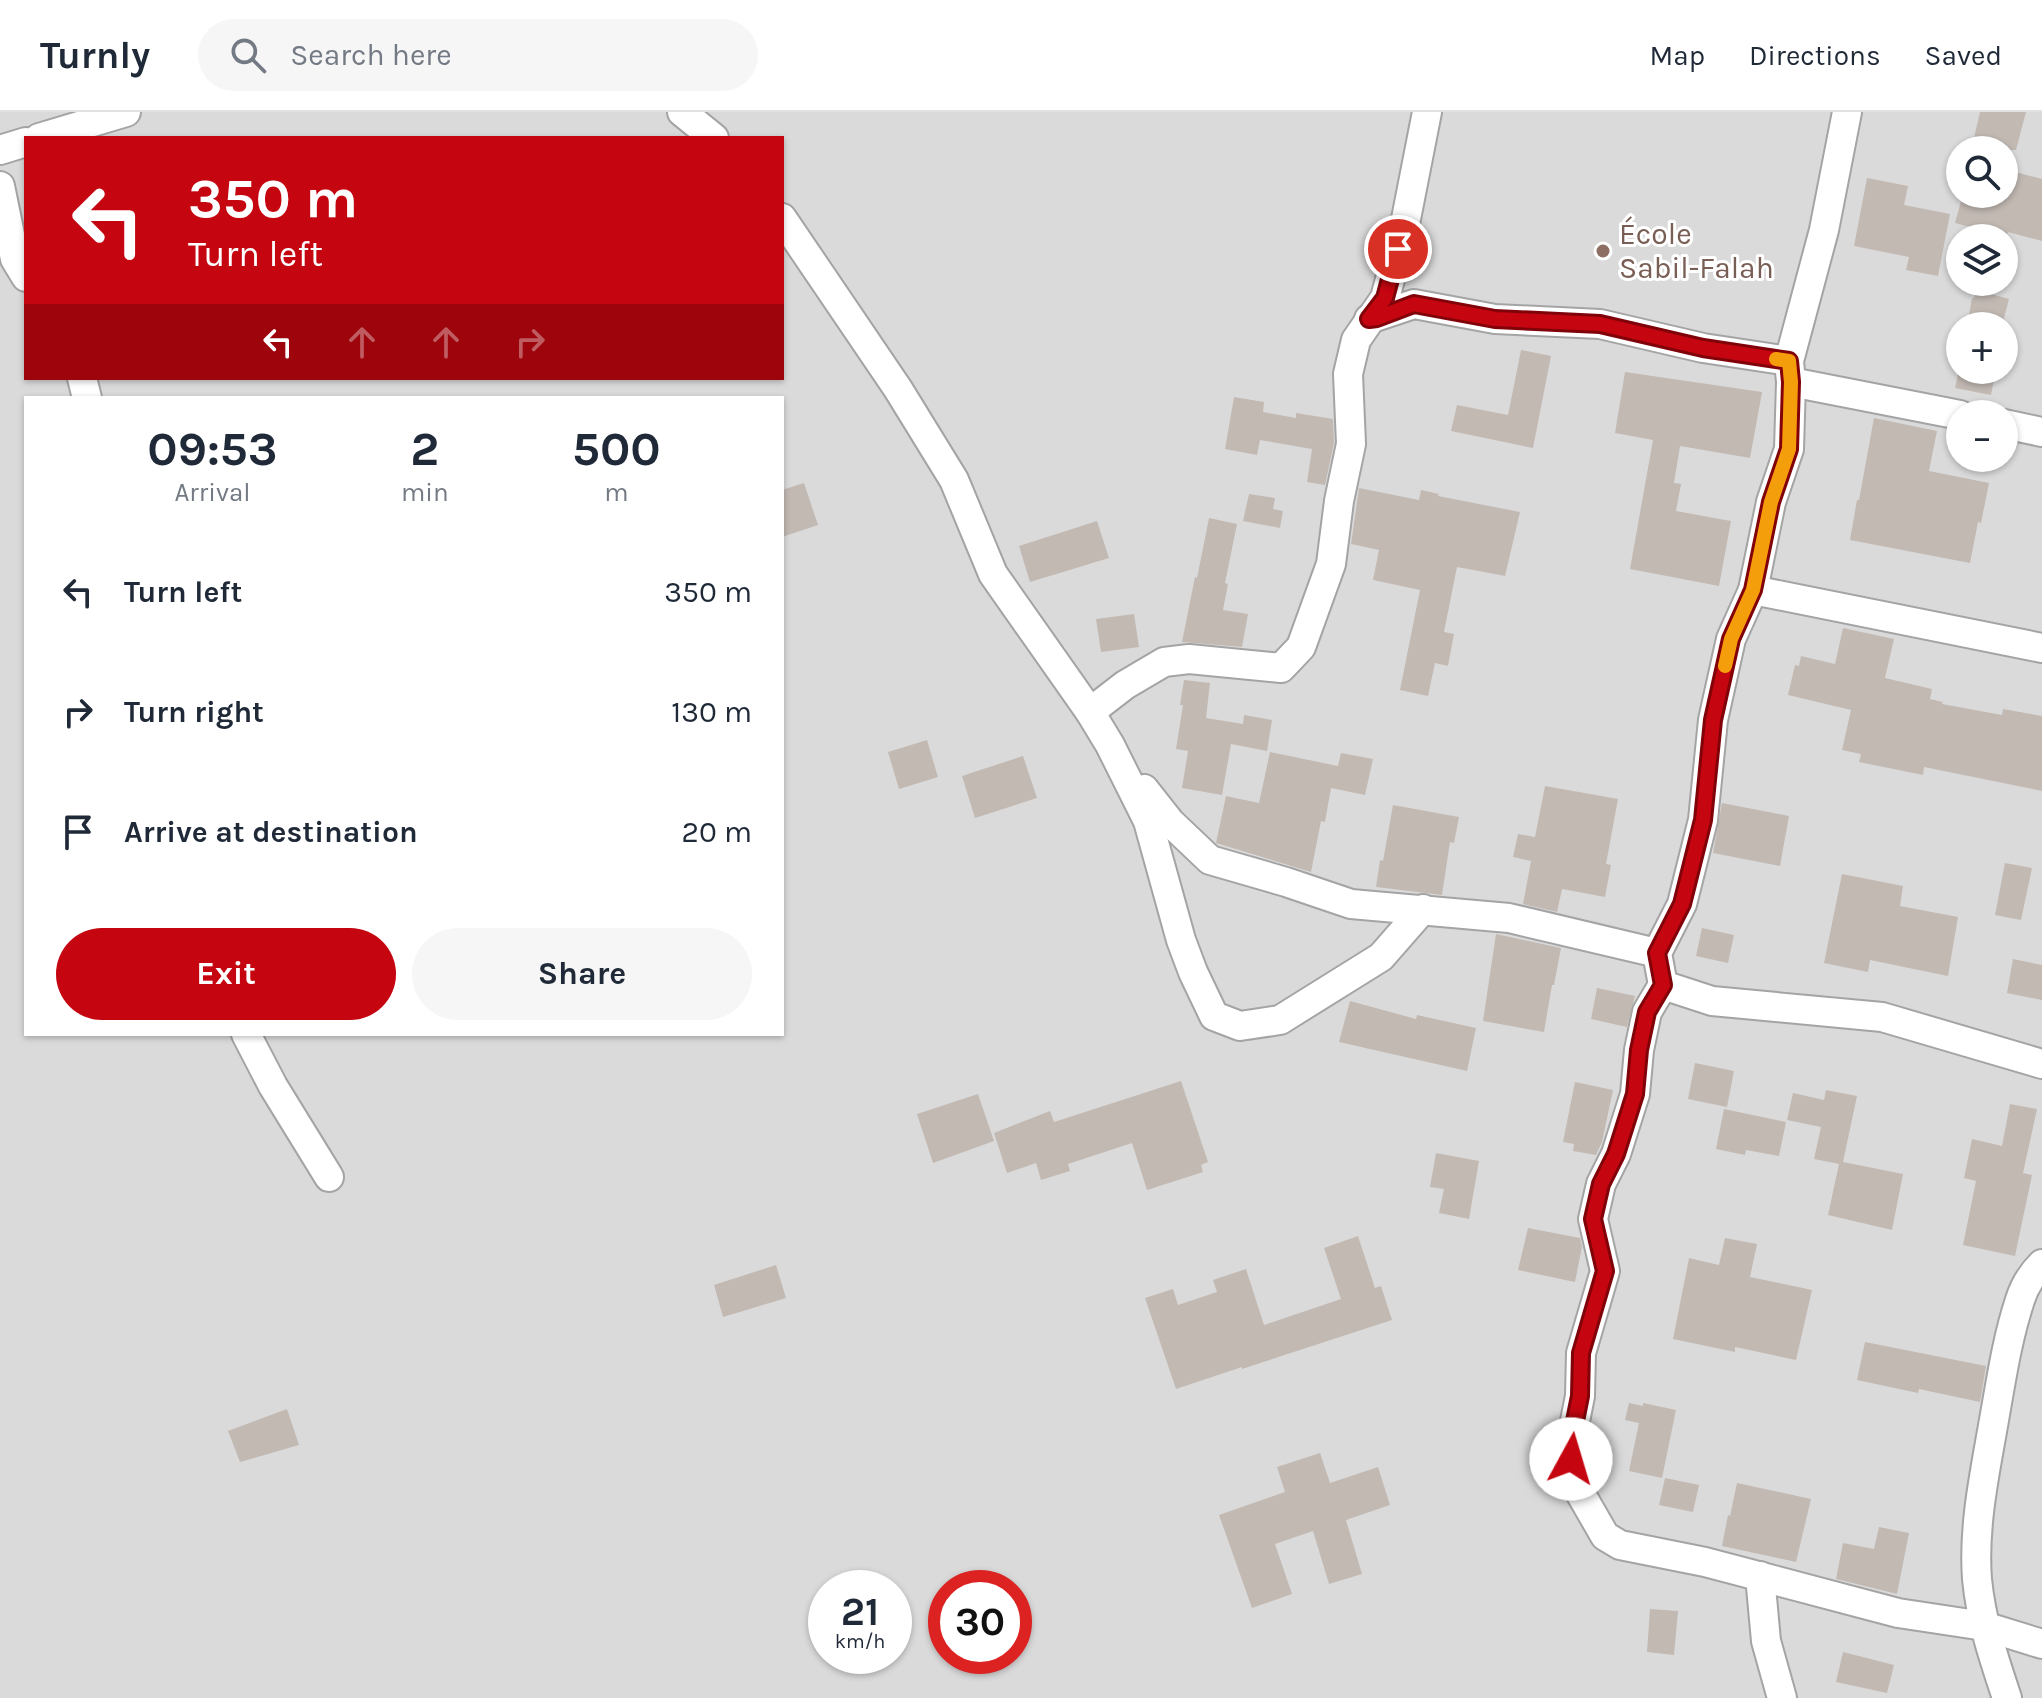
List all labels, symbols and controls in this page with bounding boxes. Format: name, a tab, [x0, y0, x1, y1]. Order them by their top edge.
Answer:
search box	[198, 19, 758, 91]
text: Turnly	[40, 33, 150, 78]
icon: search	[226, 33, 270, 77]
text: Search here	[290, 37, 452, 73]
text: Map	[1650, 39, 1705, 72]
text: Directions	[1749, 39, 1881, 72]
text: Saved	[1925, 39, 2002, 72]
map controls	[1946, 136, 2018, 472]
button: search	[1946, 136, 2018, 208]
text: 350 m	[188, 166, 358, 231]
icon: left	[56, 168, 160, 272]
pin	[1364, 215, 1432, 283]
place label: École Sabil-Falah	[1619, 216, 1774, 286]
button: layers	[1946, 224, 2018, 296]
icon: arrive	[1376, 227, 1420, 271]
text: Turn left	[188, 233, 323, 275]
marker: École Sabil-Falah	[1594, 242, 1612, 260]
button: +	[1946, 312, 2018, 384]
icon: left	[256, 320, 300, 364]
icon: ahead	[340, 320, 384, 364]
icon: ahead	[424, 320, 468, 364]
icon: right	[508, 320, 552, 364]
button: −	[1946, 400, 2018, 472]
text: 09:53	[147, 421, 278, 477]
text: 2	[410, 421, 439, 477]
text: 500	[572, 421, 661, 477]
text: Arrival	[174, 477, 251, 508]
text: min	[401, 477, 449, 508]
text: m	[604, 477, 629, 508]
icon: left	[56, 570, 100, 614]
text: Turn left	[124, 574, 242, 610]
text: 350 m	[664, 574, 752, 610]
icon: right	[56, 690, 100, 734]
text: Turn right	[124, 694, 264, 730]
text: 130 m	[671, 694, 752, 730]
icon: arrive	[56, 810, 100, 854]
text: Arrive at destination	[124, 814, 418, 850]
text: 20 m	[682, 814, 752, 850]
button: Exit	[56, 928, 396, 1020]
button: Share	[412, 928, 752, 1020]
position arrow	[1529, 1417, 1613, 1501]
speed limit sign: 30	[928, 1570, 1032, 1674]
text: 21	[841, 1588, 879, 1635]
text: km/h	[835, 1630, 885, 1653]

